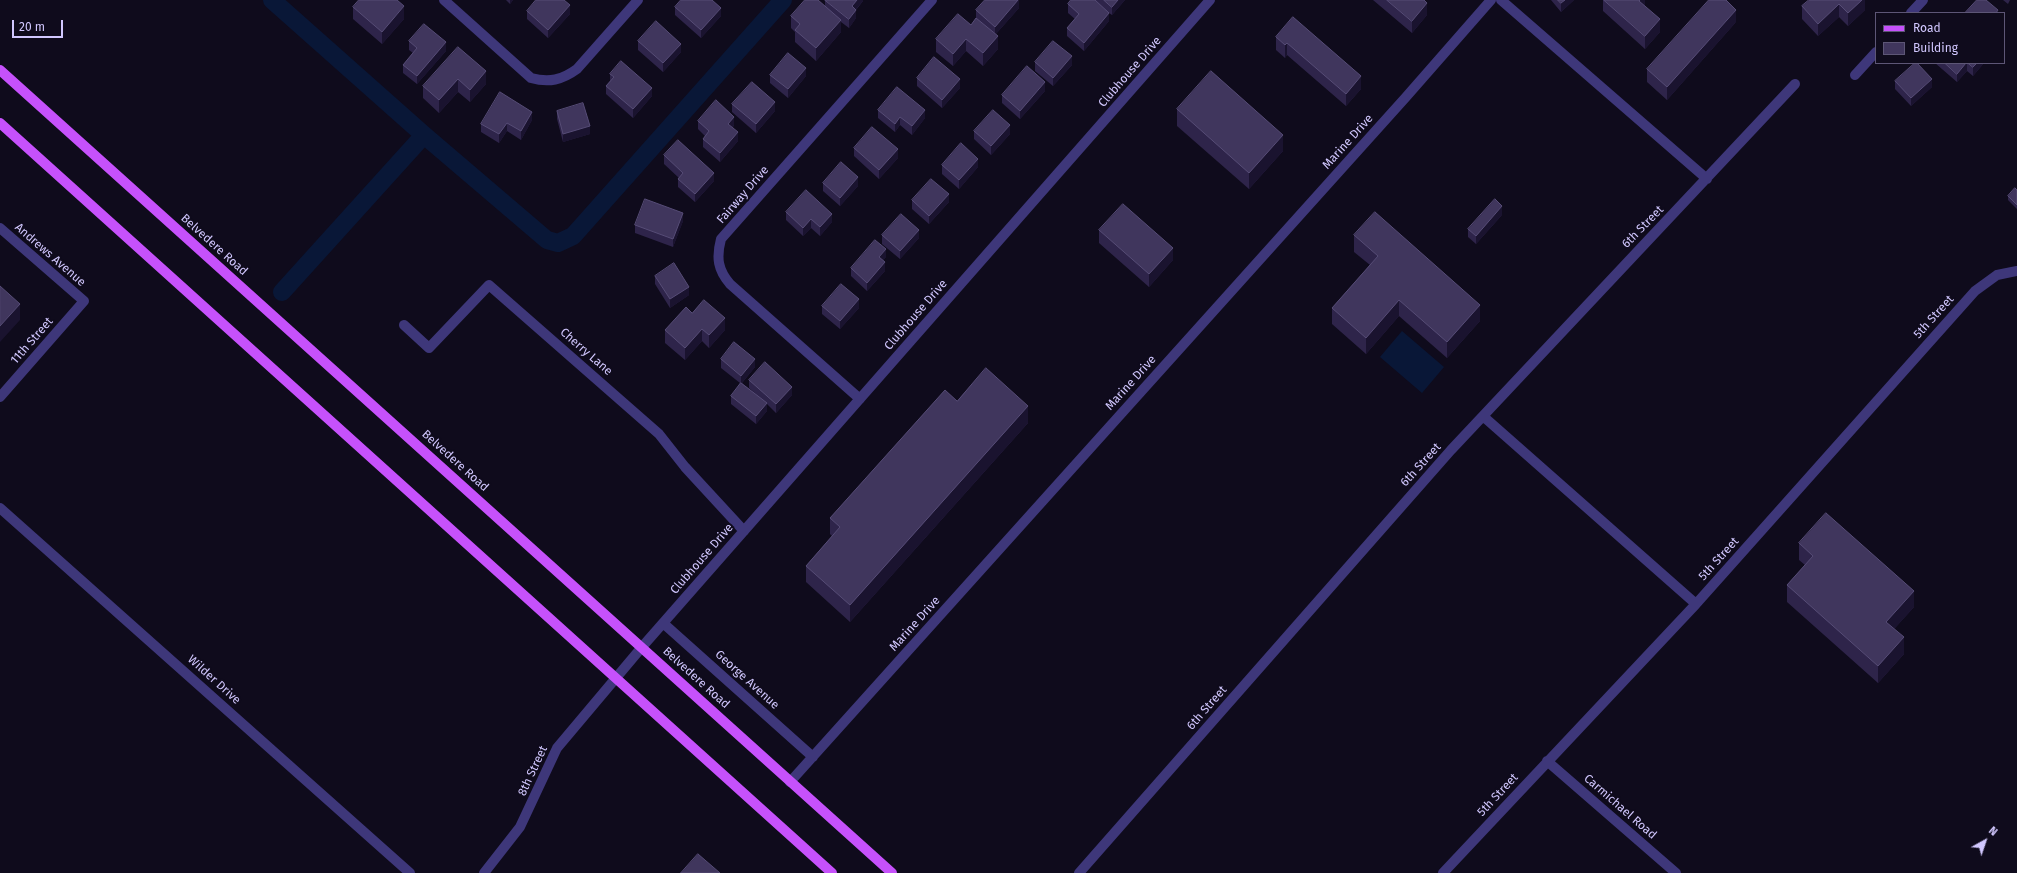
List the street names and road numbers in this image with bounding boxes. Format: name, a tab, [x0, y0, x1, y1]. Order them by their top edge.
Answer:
street label: Clubhouse Drive	[1095, 34, 1165, 110]
street label: Marine Drive	[1320, 112, 1376, 172]
street label: Fairway Drive	[714, 163, 772, 227]
street label: 6th Street	[1619, 203, 1667, 251]
street label: Belvedere Road	[178, 211, 250, 279]
street label: Andrews Avenue	[12, 220, 88, 290]
street label: Clubhouse Drive	[881, 277, 951, 353]
street label: 5th Street	[1911, 292, 1957, 342]
street label: 11th Street	[8, 315, 56, 367]
street label: Cherry Lane	[557, 325, 615, 379]
street label: Marine Drive	[1103, 353, 1159, 413]
street label: Belvedere Road	[419, 427, 491, 495]
street label: 6th Street	[1398, 440, 1444, 490]
street label: Clubhouse Drive	[667, 521, 737, 597]
street label: 5th Street	[1696, 534, 1742, 584]
street label: Marine Drive	[887, 594, 943, 654]
street label: Belvedere Road	[660, 644, 732, 712]
street label: George Avenue	[712, 647, 782, 713]
street label: Wilder Drive	[185, 652, 243, 708]
street label: 6th Street	[1184, 683, 1230, 733]
street label: 8th Street	[515, 744, 551, 798]
street label: 5th Street	[1475, 771, 1521, 819]
street label: Carmichael Road	[1581, 772, 1659, 842]

